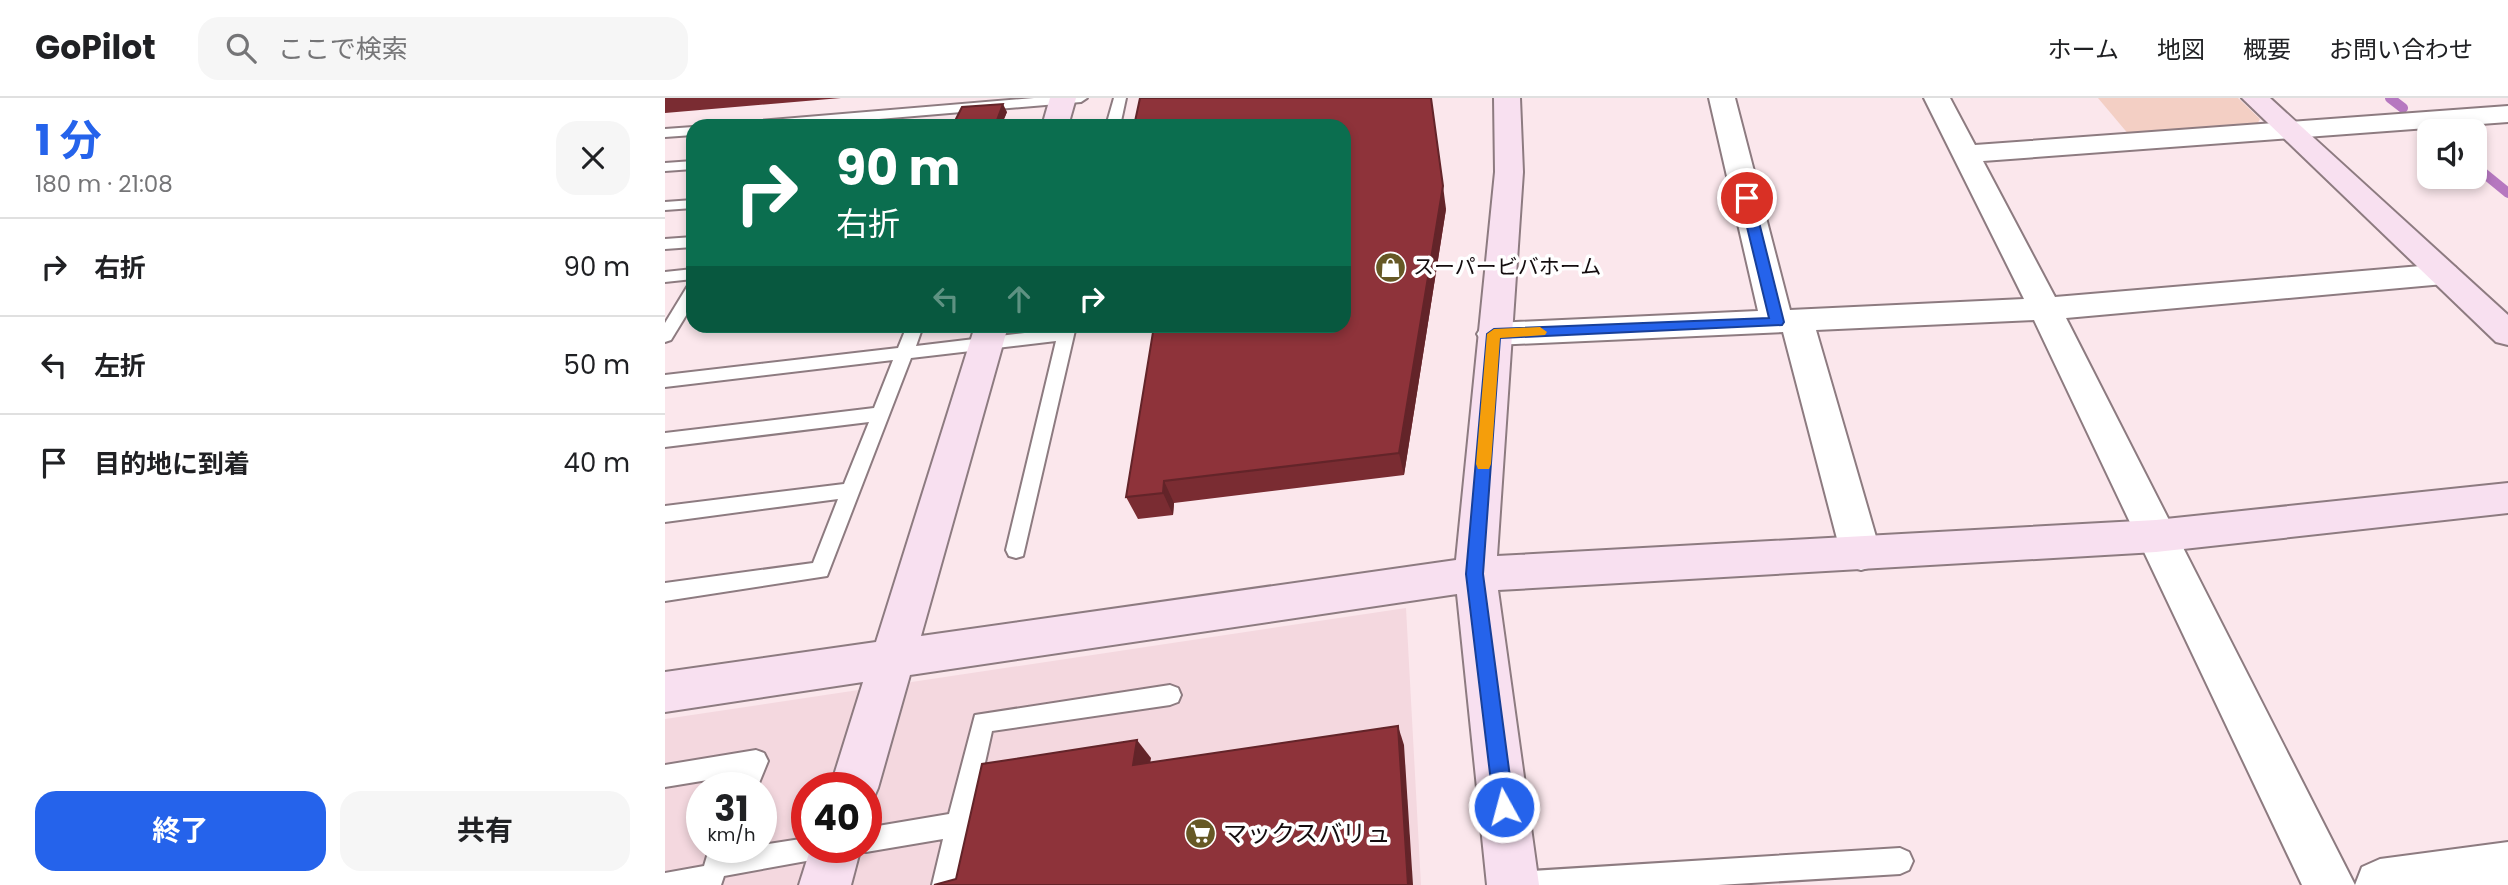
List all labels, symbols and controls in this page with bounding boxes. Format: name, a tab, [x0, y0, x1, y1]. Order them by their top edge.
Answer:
search box	[198, 17, 688, 80]
text: GoPilot	[35, 24, 156, 71]
icon: search	[222, 29, 260, 67]
text: ここで検索	[278, 31, 408, 67]
text: ホーム	[2048, 33, 2119, 66]
text: 地図	[2157, 33, 2205, 66]
text: 概要	[2243, 33, 2291, 66]
text: お問い合わせ	[2329, 33, 2473, 66]
text: 1 分	[35, 111, 102, 170]
map controls	[2417, 119, 2487, 189]
button: sound	[2417, 119, 2487, 189]
button: close	[556, 121, 630, 195]
text: 90 m	[836, 134, 960, 202]
icon: right	[721, 147, 812, 238]
text: 180 m · 21:08	[35, 168, 173, 200]
pin	[1717, 168, 1777, 228]
icon: arrive	[1728, 179, 1766, 217]
text: 右折	[836, 201, 900, 246]
icon: right	[35, 248, 73, 286]
text: 90 m	[564, 249, 630, 285]
text: 右折	[94, 250, 146, 286]
shop icon: スーパービバホーム	[1373, 250, 1407, 284]
place label: スーパービバホーム	[1413, 252, 1601, 281]
icon: left	[927, 280, 965, 318]
icon: ahead	[1000, 280, 1038, 318]
icon: right	[1073, 280, 1111, 318]
icon: left	[35, 346, 73, 384]
text: 50 m	[564, 347, 630, 383]
text: 左折	[94, 348, 146, 384]
icon: arrive	[35, 444, 73, 482]
text: 40 m	[564, 445, 630, 481]
text: 目的地に到着	[94, 446, 250, 482]
position arrow	[1467, 770, 1541, 844]
speed limit sign: 40	[791, 772, 882, 863]
text: 31	[714, 784, 749, 833]
button: 終了	[35, 791, 326, 871]
button: 共有	[340, 791, 630, 871]
supermarket icon: マックスバリュ	[1183, 817, 1217, 851]
place label: マックスバリュ	[1223, 817, 1390, 850]
text: km/h	[708, 822, 755, 847]

